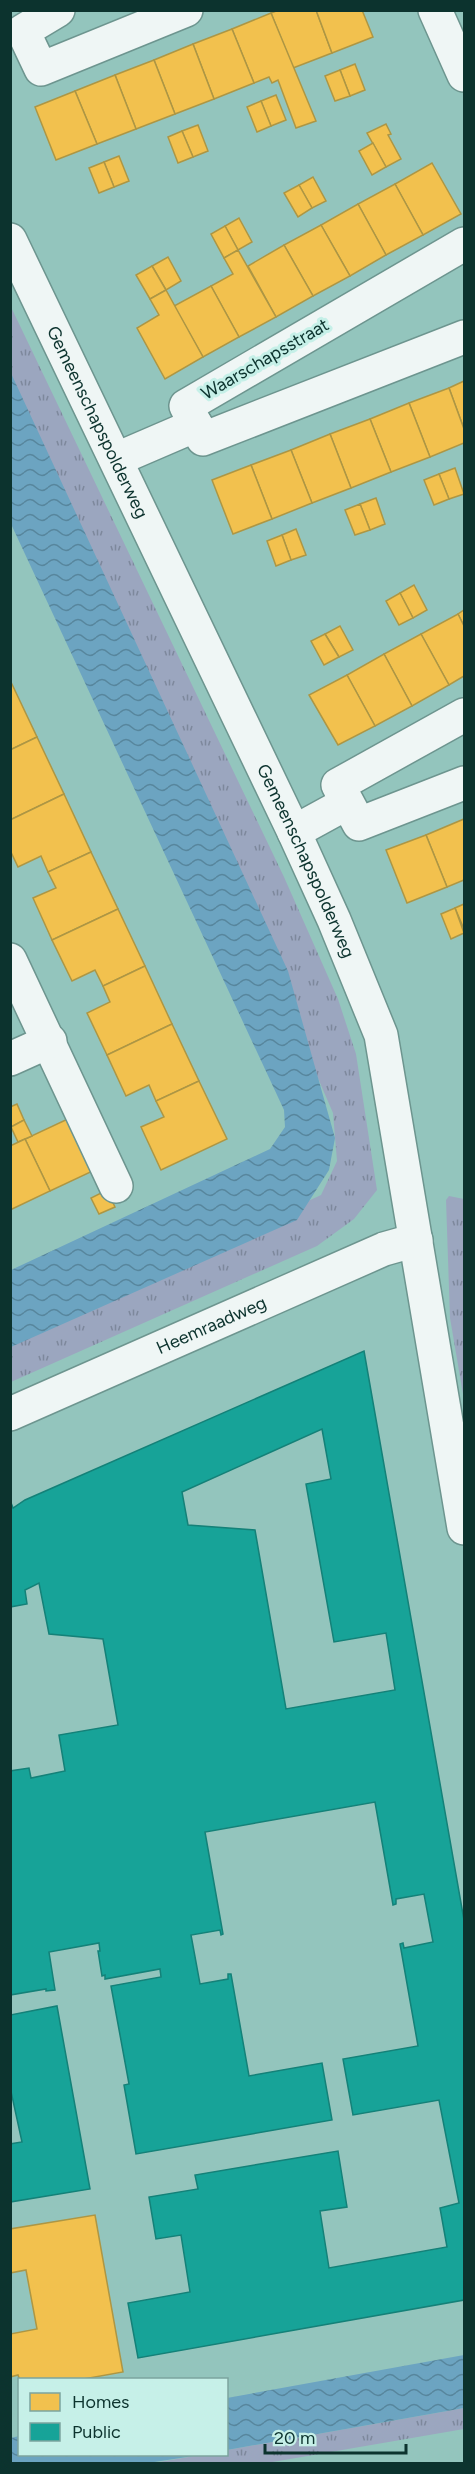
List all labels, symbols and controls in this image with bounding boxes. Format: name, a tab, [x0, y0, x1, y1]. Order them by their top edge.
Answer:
street label: Waarschapsstraat	[197, 313, 333, 404]
street label: Gemeenschapspolderweg	[42, 322, 153, 522]
street label: Gemeenschapspolderweg	[252, 761, 359, 961]
street label: Heemraadweg	[153, 1291, 270, 1359]
legend	[18, 2378, 228, 2456]
text: Homes	[72, 2391, 130, 2413]
scale bar	[265, 2417, 406, 2455]
text: Public	[72, 2421, 121, 2443]
text: 20 m	[274, 2427, 315, 2449]

